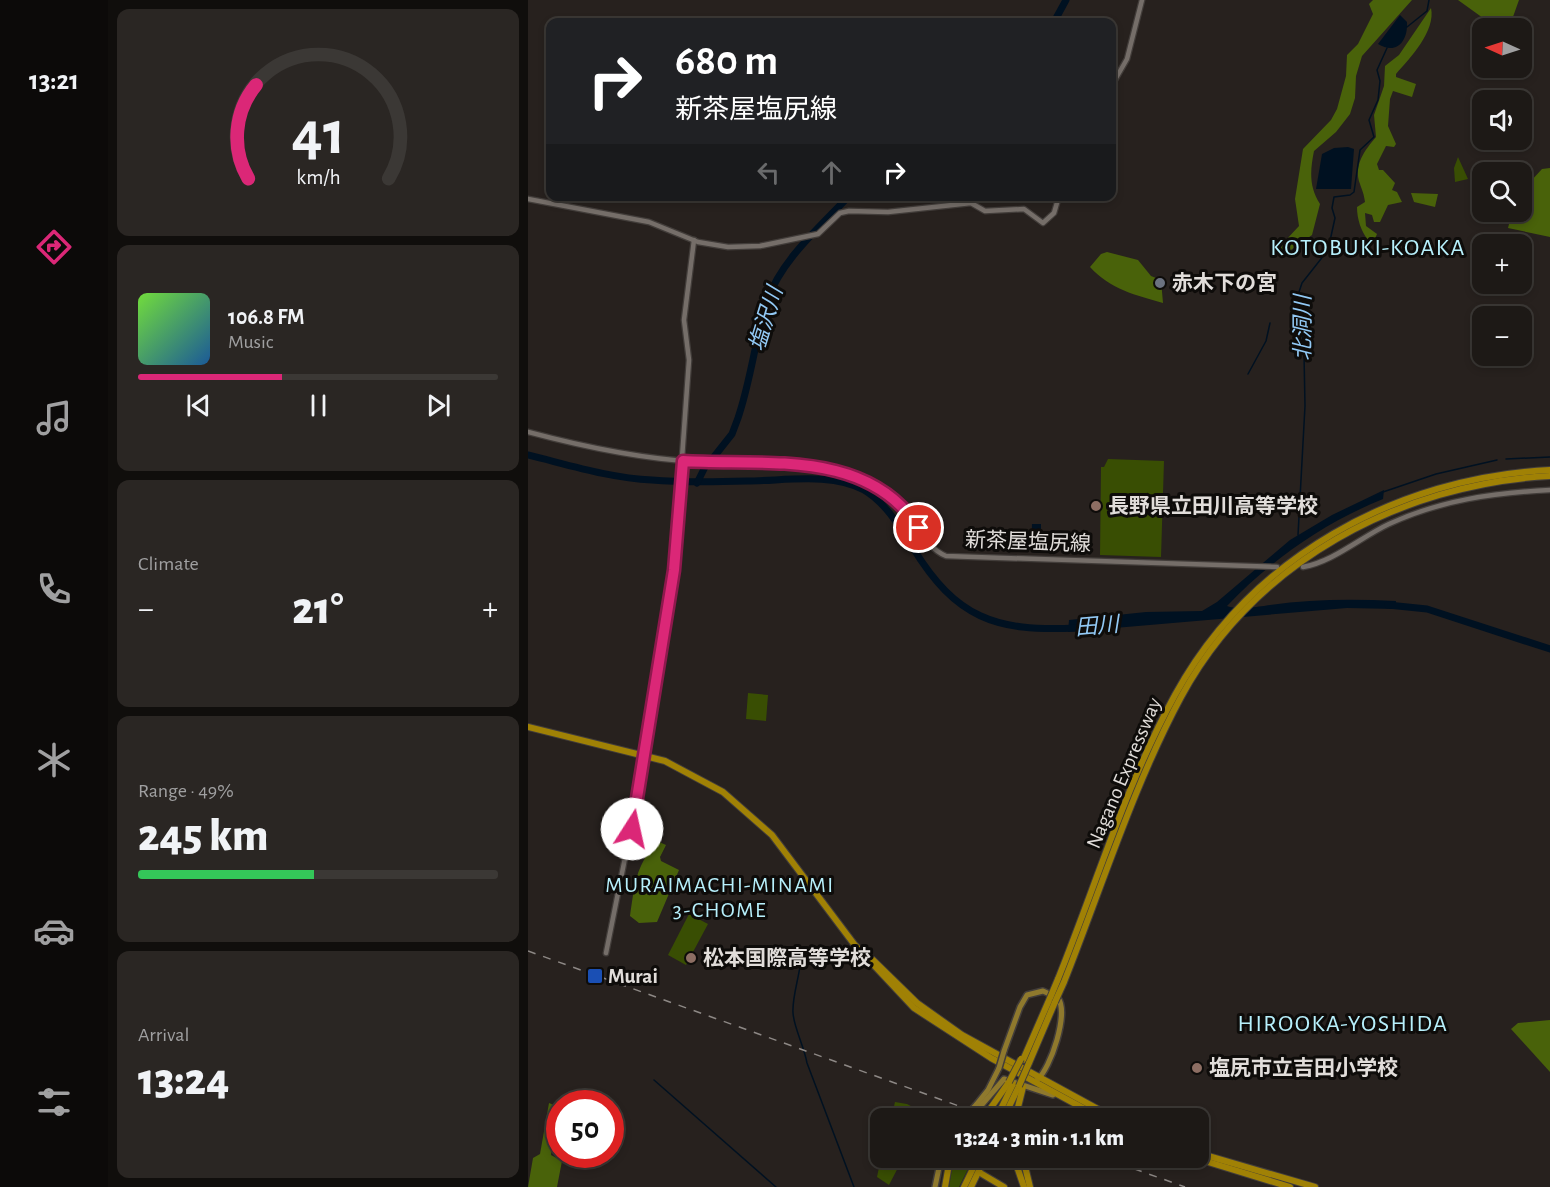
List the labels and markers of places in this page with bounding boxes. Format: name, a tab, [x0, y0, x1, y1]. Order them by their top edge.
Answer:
place label: 赤木下の宮	[1172, 272, 1277, 294]
marker: 赤木下の宮	[1153, 276, 1167, 290]
place label: 長野県立田川高等学校	[1108, 495, 1318, 517]
marker: 長野県立田川高等学校	[1089, 499, 1103, 513]
pin	[893, 502, 944, 553]
place label: 松本国際高等学校	[703, 947, 871, 969]
marker: 松本国際高等学校	[684, 951, 698, 965]
place label: Murai	[608, 966, 658, 987]
marker: Murai	[586, 967, 604, 985]
place label: 塩尻市立吉田小学校	[1209, 1056, 1398, 1079]
marker: 塩尻市立吉田小学校	[1190, 1061, 1204, 1075]

